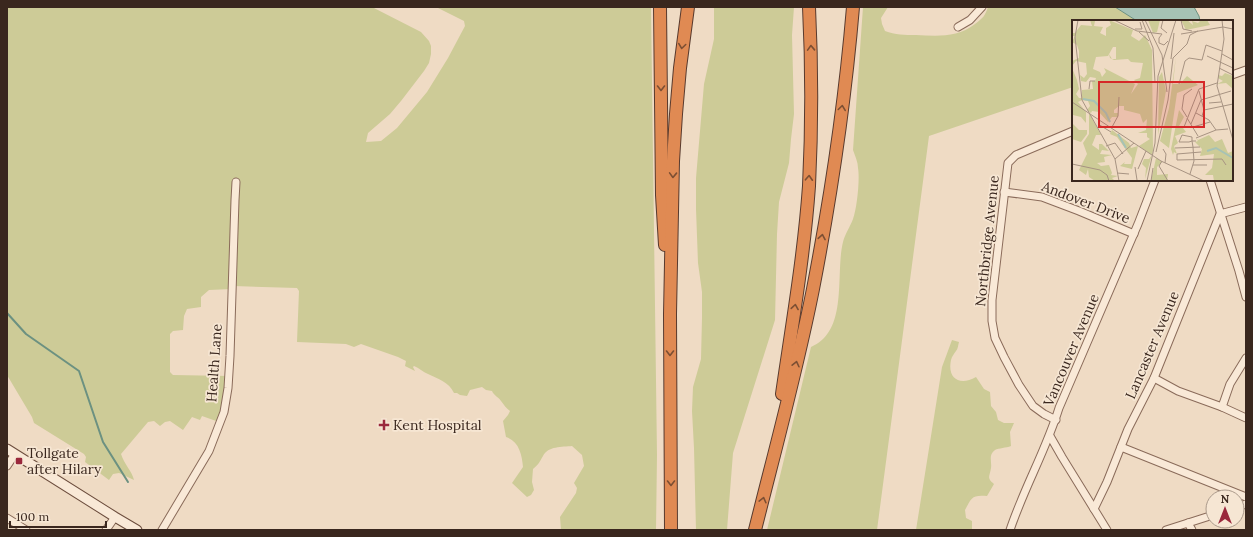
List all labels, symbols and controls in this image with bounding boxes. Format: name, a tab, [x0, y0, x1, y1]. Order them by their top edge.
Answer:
inset map	[1072, 20, 1233, 181]
one-way arrow	[678, 42, 687, 49]
one-way arrow	[806, 45, 815, 51]
one-way arrow	[657, 85, 665, 91]
one-way arrow	[838, 105, 847, 112]
one-way arrow	[669, 172, 677, 178]
street label: Northbridge Avenue	[971, 174, 1003, 307]
one-way arrow	[805, 175, 813, 181]
street label: Andover Drive	[1038, 177, 1133, 227]
one-way arrow	[818, 234, 826, 240]
street label: Lancaster Avenue	[1121, 288, 1183, 402]
street label: Vancouver Avenue	[1039, 291, 1103, 410]
one-way arrow	[790, 304, 799, 310]
street label: Health Lane	[202, 323, 226, 403]
one-way arrow	[666, 350, 674, 356]
one-way arrow	[791, 361, 800, 368]
place label: Kent Hospital	[393, 416, 482, 434]
marker: Kent Hospital	[378, 419, 390, 431]
place label: Tollgate after Hilary	[27, 444, 102, 478]
marker: Tollgate after Hilary	[14, 456, 24, 466]
one-way arrow	[667, 480, 675, 486]
north arrow	[1205, 489, 1245, 529]
text: N	[1221, 492, 1230, 506]
one-way arrow	[758, 497, 766, 503]
scale bar	[10, 503, 106, 529]
text: 100 m	[16, 509, 49, 524]

